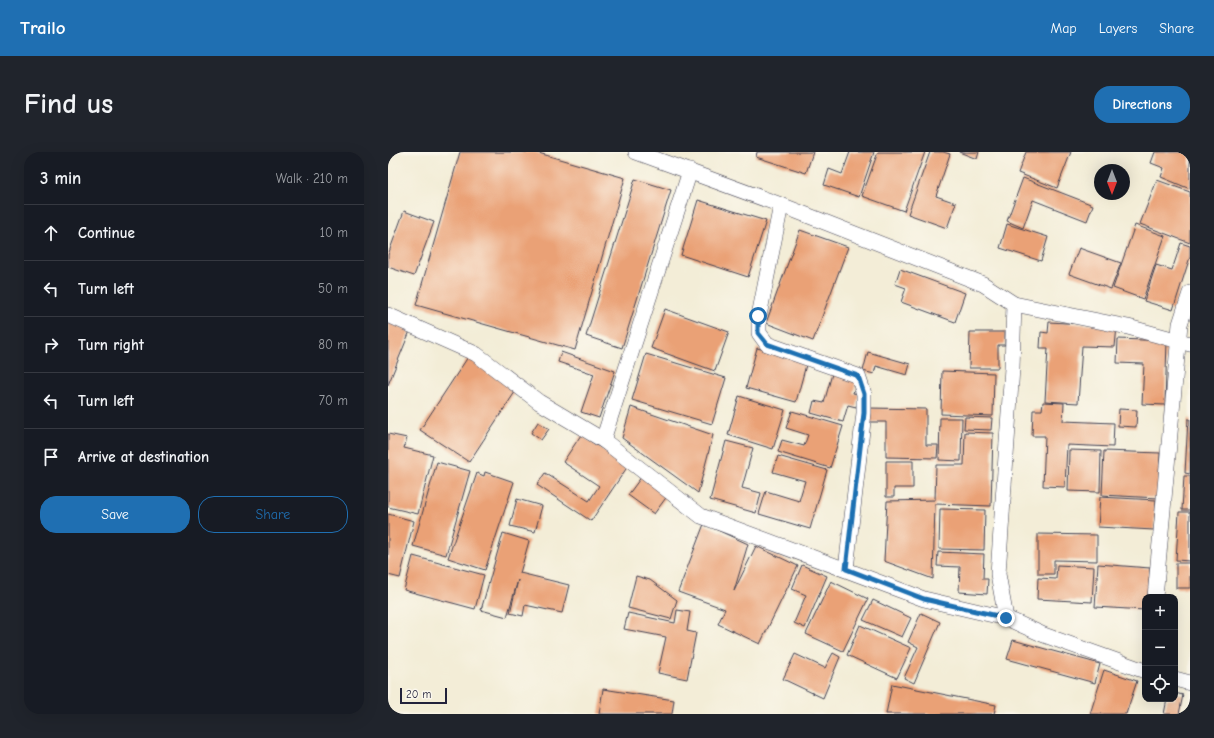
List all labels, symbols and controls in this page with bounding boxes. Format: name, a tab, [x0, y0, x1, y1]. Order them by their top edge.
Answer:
text: Trailo	[20, 17, 66, 39]
text: Map	[1050, 20, 1077, 37]
text: Layers	[1099, 20, 1137, 37]
text: Share	[1159, 20, 1194, 37]
button: Directions	[1094, 86, 1190, 123]
text: Find us	[24, 88, 113, 120]
north arrow	[1094, 164, 1130, 200]
text: 3 min	[40, 169, 81, 188]
text: Walk · 210 m	[276, 171, 348, 186]
icon: ahead	[40, 222, 62, 244]
text: Continue	[78, 224, 135, 242]
text: 10 m	[320, 225, 348, 240]
icon: left	[40, 278, 62, 300]
text: Turn left	[78, 280, 134, 298]
text: 50 m	[318, 281, 348, 296]
route start	[749, 307, 767, 325]
icon: right	[40, 334, 62, 356]
text: Turn right	[78, 336, 144, 354]
text: 80 m	[318, 337, 348, 352]
icon: left	[40, 390, 62, 412]
text: Turn left	[78, 392, 134, 410]
text: 70 m	[319, 393, 348, 408]
icon: arrive	[40, 446, 62, 468]
text: Arrive at destination	[78, 448, 209, 466]
button: Save	[40, 496, 190, 533]
button: Share	[198, 496, 348, 533]
map controls	[1142, 594, 1178, 702]
button: +	[1142, 594, 1178, 630]
route end	[997, 609, 1015, 627]
button: −	[1142, 630, 1178, 666]
button: locate	[1142, 666, 1178, 702]
scale bar	[400, 686, 447, 705]
text: 20 m	[406, 688, 431, 701]

